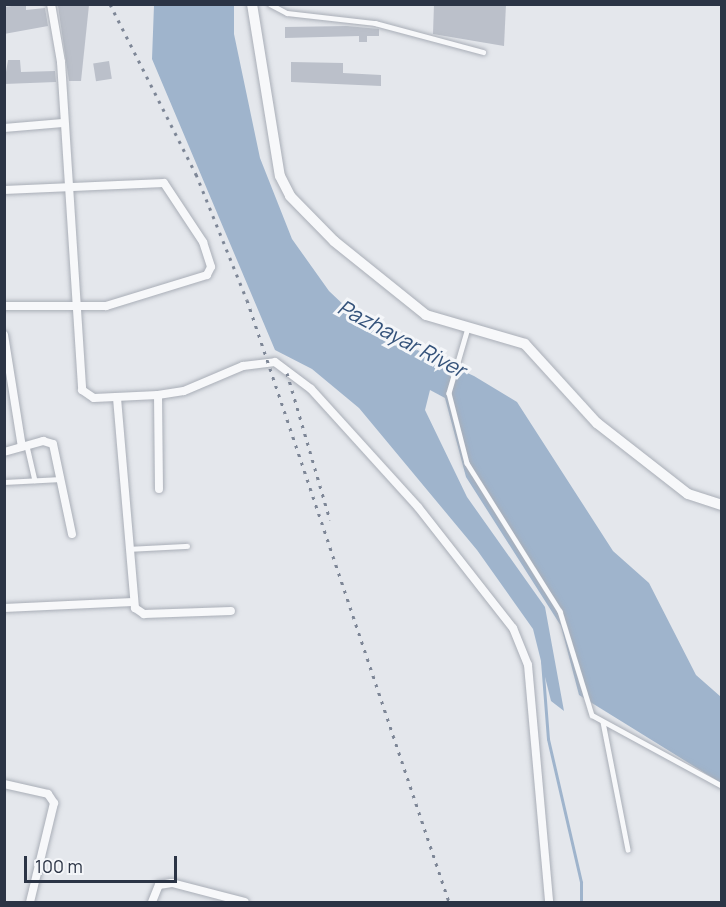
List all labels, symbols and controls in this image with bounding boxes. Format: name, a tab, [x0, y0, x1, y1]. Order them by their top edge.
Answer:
water label: Pazhayar River	[334, 294, 470, 382]
scale bar	[27, 844, 180, 882]
text: 100 m	[35, 854, 83, 878]

